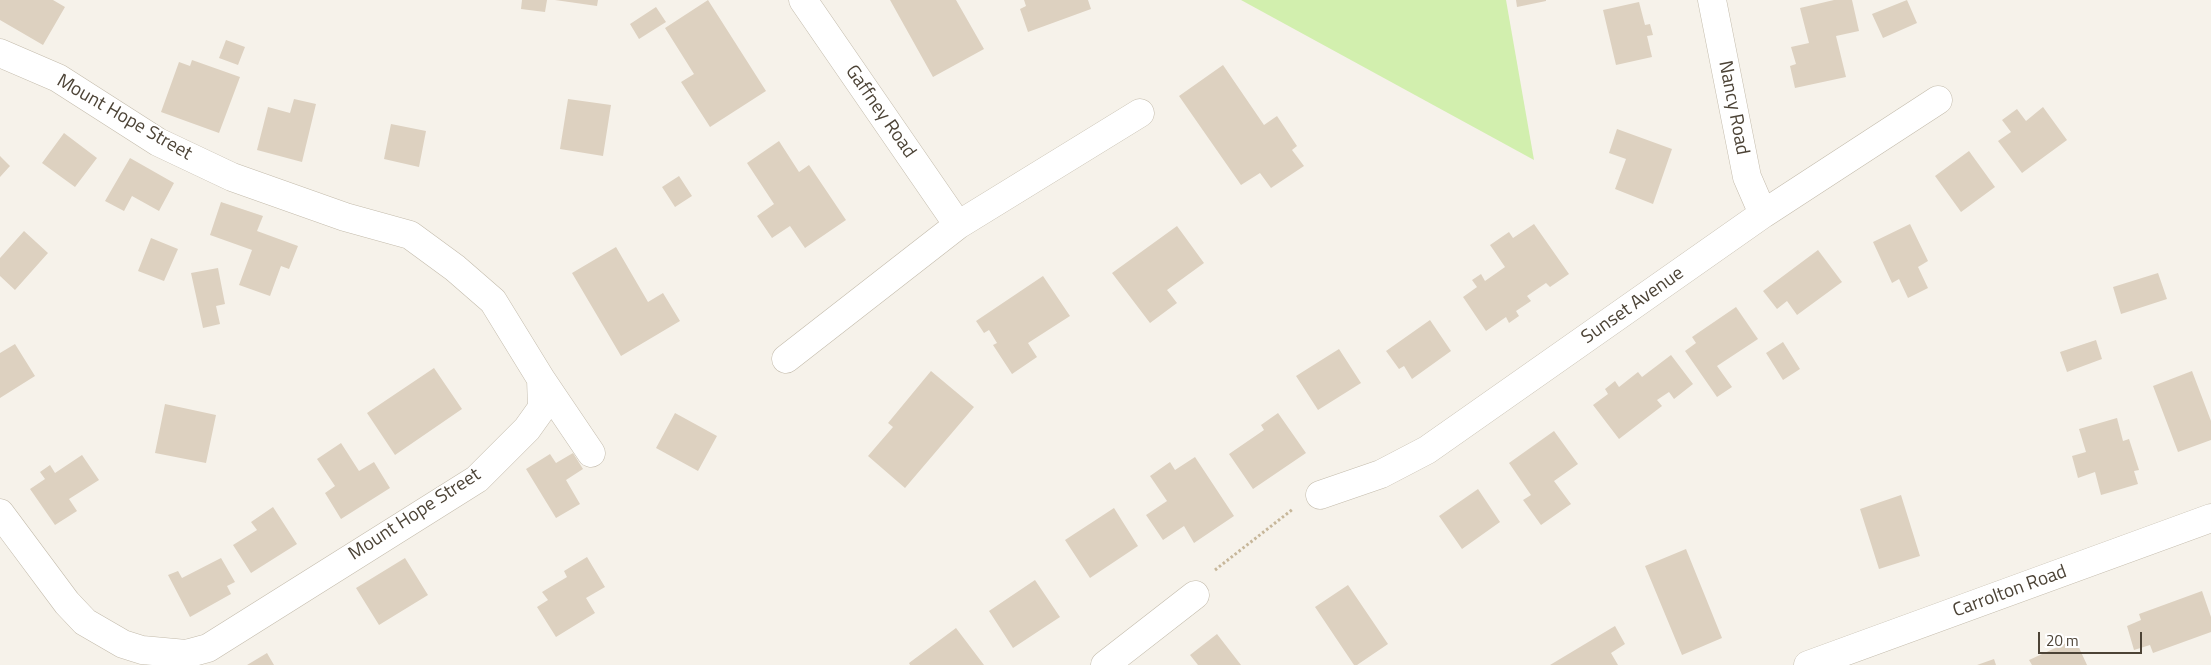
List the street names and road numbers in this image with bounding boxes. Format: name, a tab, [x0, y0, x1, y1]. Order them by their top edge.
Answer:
street label: Nancy Road	[1713, 59, 1753, 157]
street label: Gaffney Road	[840, 61, 920, 163]
street label: Mount Hope Street	[52, 70, 196, 166]
street label: Sunset Avenue	[1578, 262, 1688, 350]
street label: Mount Hope Street	[345, 464, 485, 566]
street label: Carrolton Road	[1950, 561, 2070, 623]

